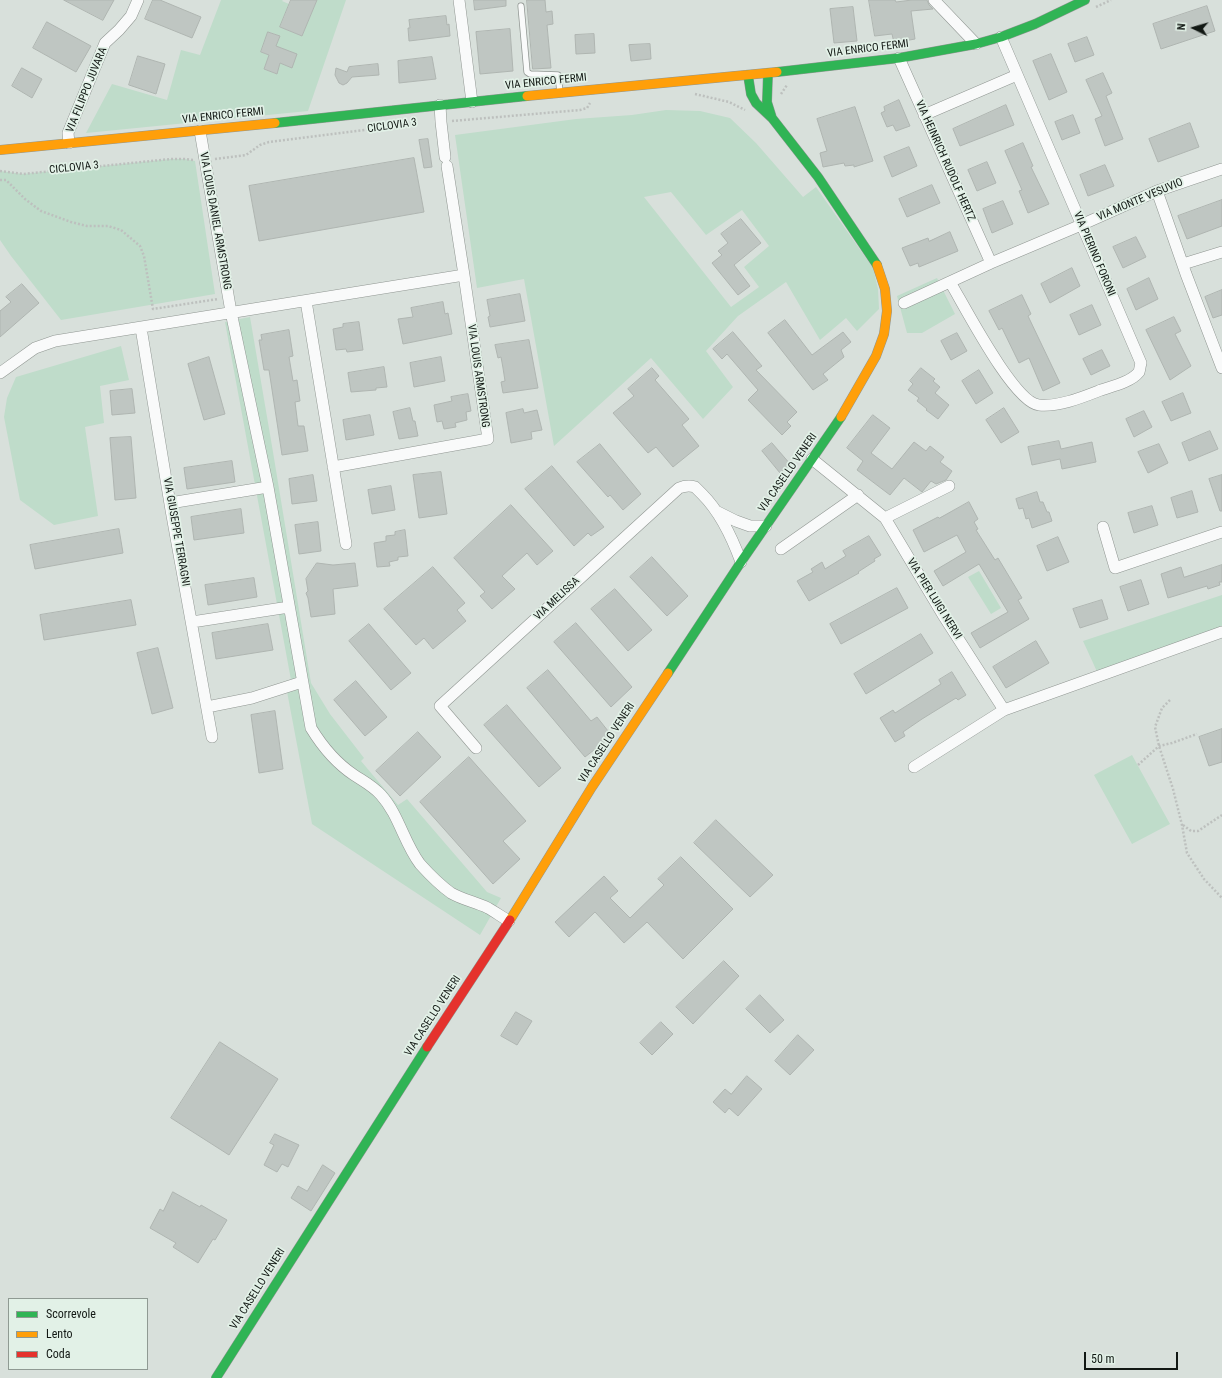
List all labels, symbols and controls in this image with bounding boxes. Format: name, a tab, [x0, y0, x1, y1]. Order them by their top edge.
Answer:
north arrow	[1174, 8, 1214, 48]
text: N	[1175, 23, 1188, 31]
street label: VIA ENRICO FERMI	[827, 37, 909, 61]
street label: VIA FILIPPO JUVARA	[64, 45, 110, 135]
street label: VIA ENRICO FERMI	[505, 71, 587, 93]
street label: VIA HEINRICH RUDOLF HERTZ	[912, 98, 978, 224]
street label: VIA ENRICO FERMI	[182, 105, 264, 127]
street label: CICLOVIA 3	[366, 116, 418, 136]
street label: VIA LOUIS DANIEL ARMSTRONG	[196, 151, 234, 291]
street label: CICLOVIA 3	[48, 159, 100, 177]
street label: VIA MONTE VESUVIO	[1095, 176, 1185, 224]
street label: VIA PIERINO FORONI	[1070, 210, 1118, 298]
street label: VIA LOUIS ARMSTRONG	[464, 323, 492, 429]
street label: VIA CASELLO VENERI	[756, 431, 820, 515]
street label: VIA GIUSEPPE TERRAGNI	[160, 477, 192, 587]
street label: VIA PIER LUIGI NERVI	[904, 556, 964, 642]
street label: VIA MELISSA	[532, 575, 582, 623]
street label: VIA CASELLO VENERI	[576, 700, 638, 786]
street label: VIA CASELLO VENERI	[402, 973, 464, 1059]
street label: VIA CASELLO VENERI	[228, 1246, 288, 1332]
legend	[8, 1298, 148, 1370]
text: Scorrevole	[46, 1307, 96, 1321]
text: Lento	[46, 1327, 73, 1341]
scale bar	[1086, 1344, 1180, 1370]
text: Coda	[46, 1347, 71, 1361]
text: 50 m	[1091, 1352, 1115, 1366]

